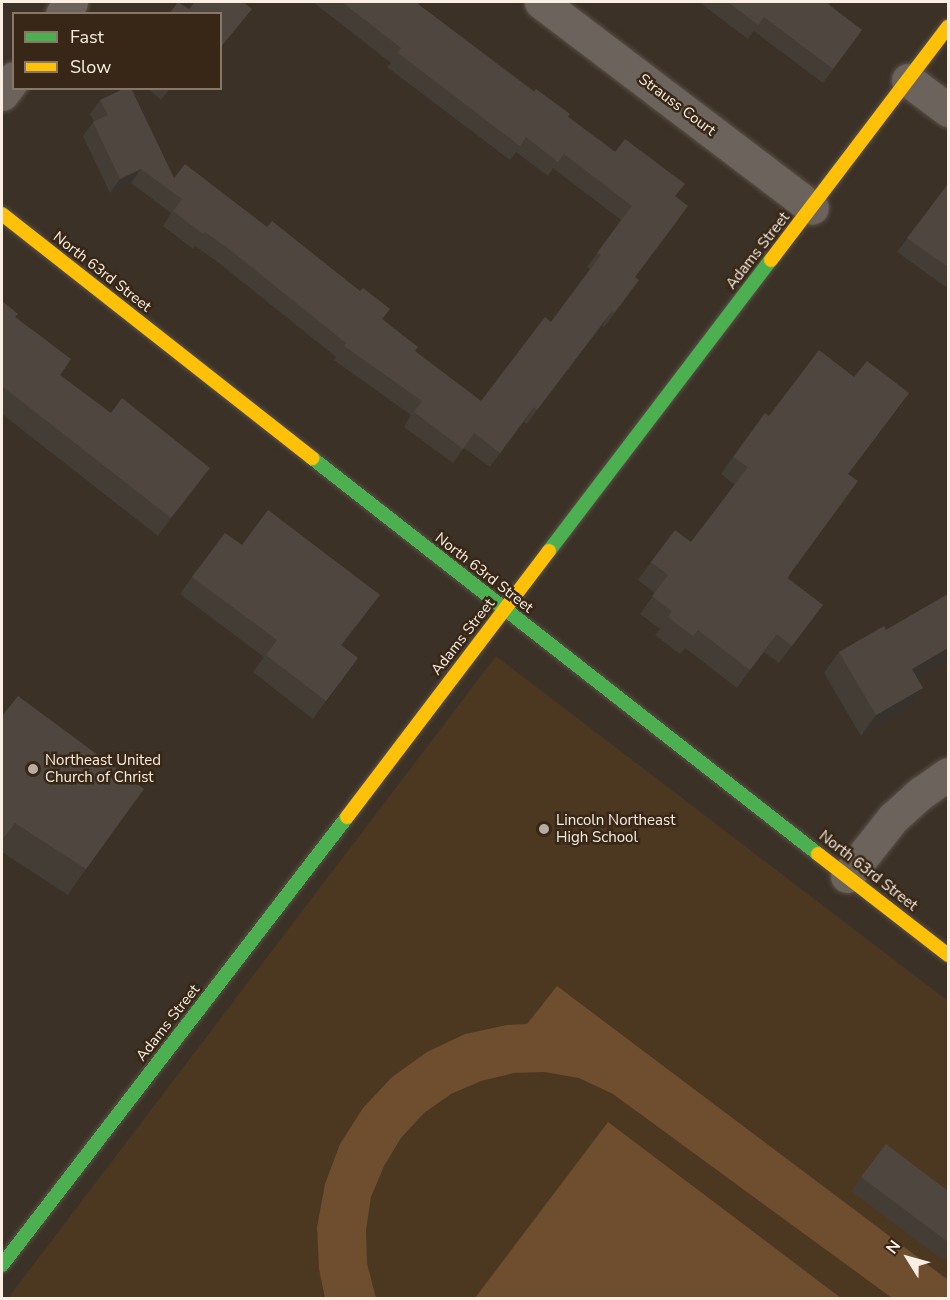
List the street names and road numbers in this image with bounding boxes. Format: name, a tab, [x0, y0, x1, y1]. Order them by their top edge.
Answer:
street label: Strauss Court	[635, 70, 719, 140]
street label: Adams Street	[722, 209, 794, 293]
street label: North 63rd Street	[49, 228, 155, 316]
street label: North 63rd Street	[431, 529, 537, 617]
street label: Adams Street	[427, 595, 499, 679]
street label: North 63rd Street	[815, 827, 921, 915]
street label: Adams Street	[132, 981, 204, 1065]

